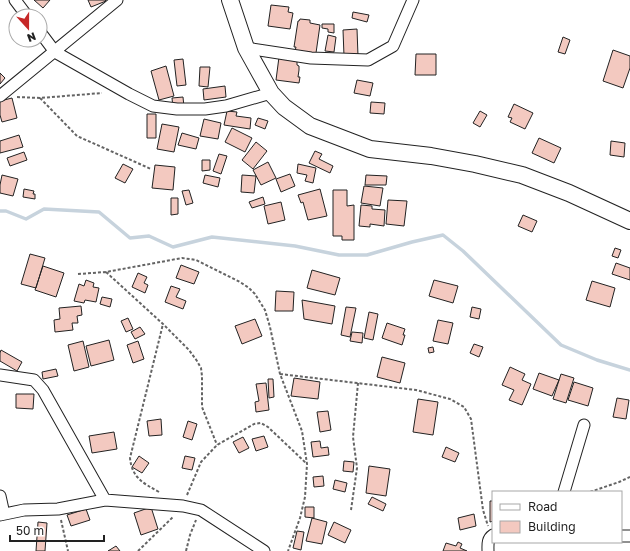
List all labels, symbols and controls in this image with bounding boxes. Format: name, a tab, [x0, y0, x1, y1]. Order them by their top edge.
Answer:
north arrow	[8, 8, 48, 48]
text: N	[26, 30, 38, 45]
legend	[492, 491, 622, 543]
text: Road	[528, 499, 557, 514]
scale bar	[10, 517, 104, 543]
text: Building	[528, 519, 576, 534]
text: 50 m	[16, 523, 44, 538]

